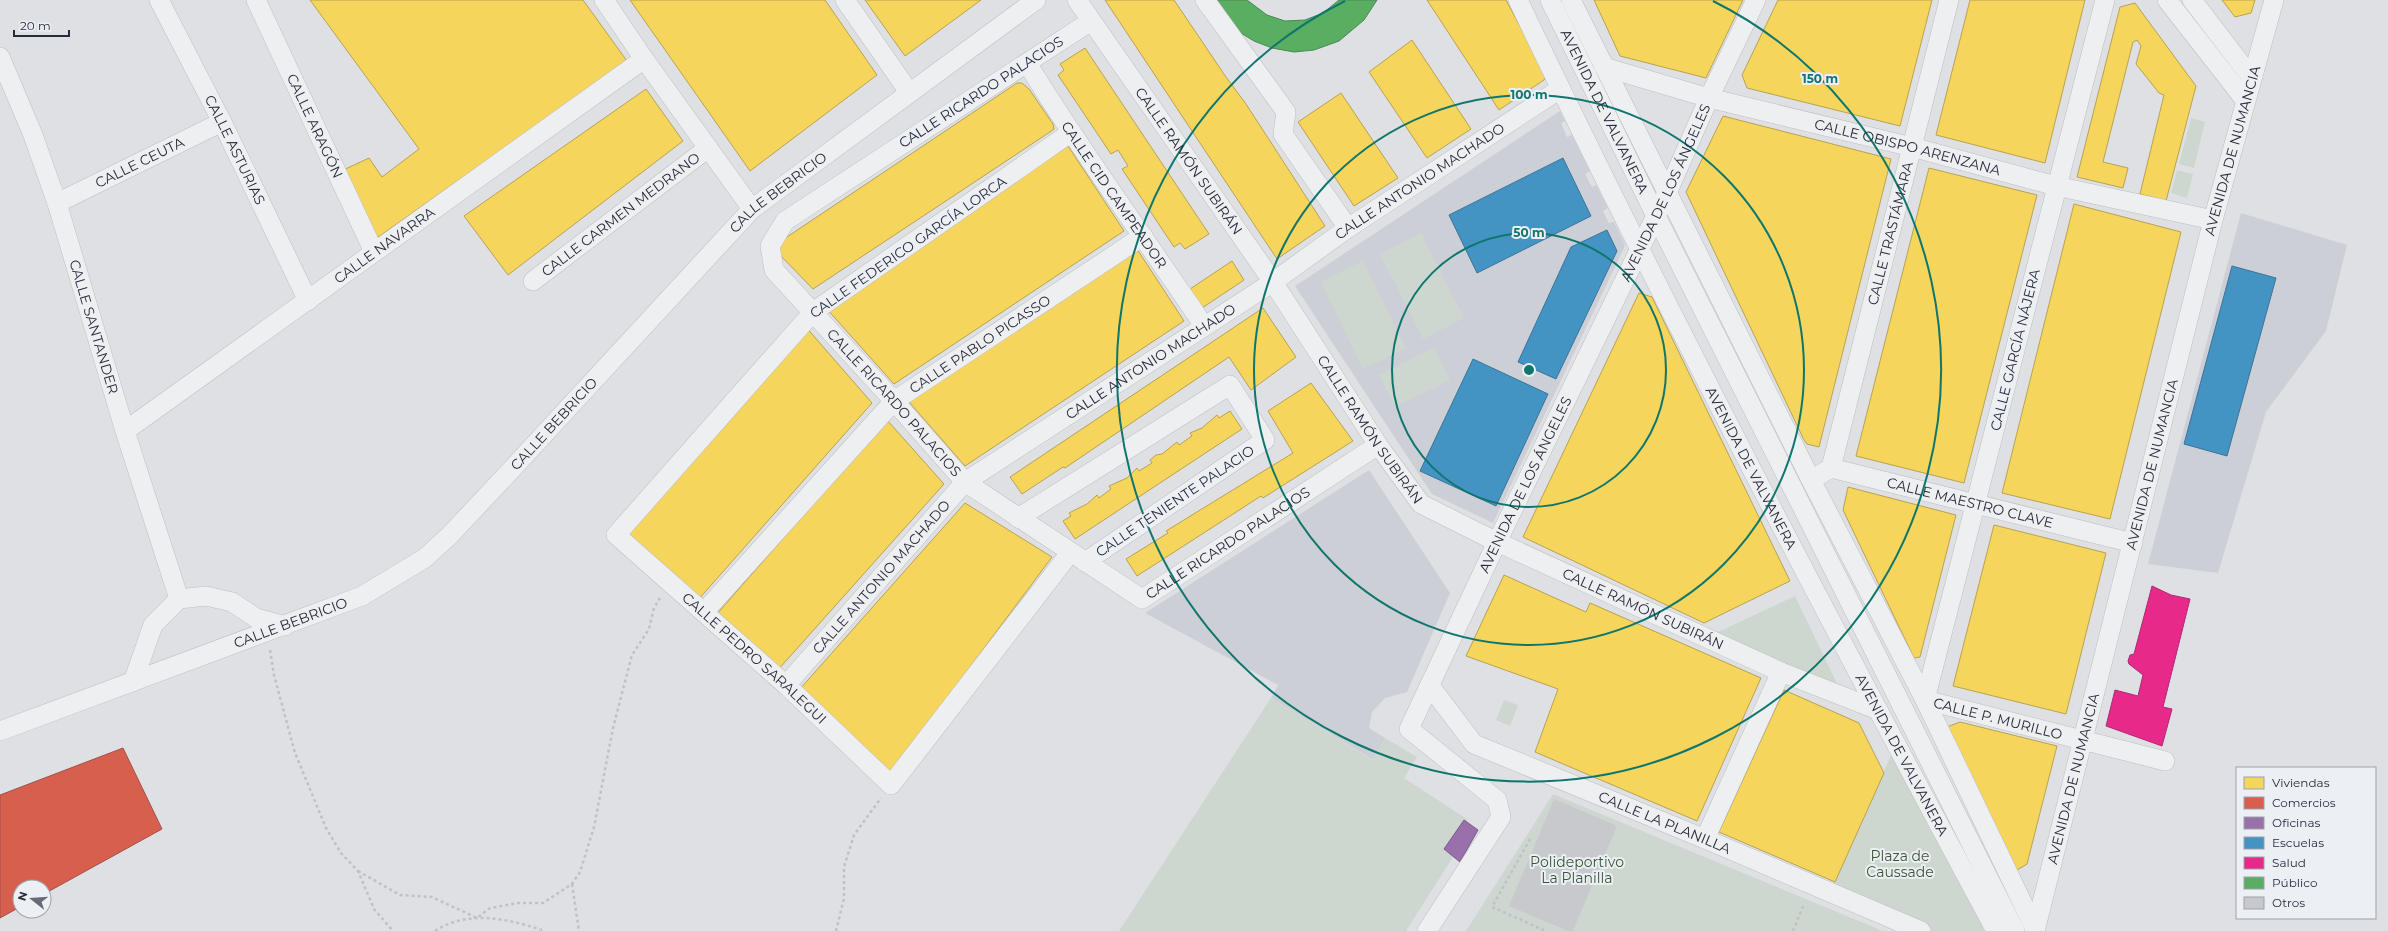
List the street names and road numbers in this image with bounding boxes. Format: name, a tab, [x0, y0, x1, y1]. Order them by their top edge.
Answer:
street label: AVENIDA DE VALVANERA	[1557, 26, 1653, 197]
street label: CALLE RICARDO PALACIOS	[895, 32, 1067, 152]
street label: AVENIDA DE NUMANCIA	[2200, 63, 2265, 237]
street label: CALLE ARAGÓN	[283, 71, 347, 181]
street label: CALLE RAMÓN SUBIRÁN	[1131, 84, 1246, 238]
street label: CALLE ASTURIAS	[201, 92, 269, 208]
street label: AVENIDA DE LOS ÁNGELES	[1616, 101, 1714, 284]
street label: CALLE OBISPO ARENZANA	[1813, 115, 2004, 180]
street label: CALLE CID CAMPEADOR	[1057, 118, 1171, 272]
street label: CALLE ANTONIO MACHADO	[1331, 119, 1508, 243]
street label: CALLE CEUTA	[92, 133, 188, 192]
street label: CALLE CARMEN MEDRANO	[538, 148, 704, 280]
street label: CALLE BEBRICIO	[726, 148, 831, 237]
street label: CALLE TRASTÁMARA	[1863, 159, 1917, 307]
street label: CALLE FEDERICO GARCÍA LORCA	[806, 171, 1011, 322]
street label: CALLE NAVARRA	[330, 202, 439, 287]
street label: CALLE SANTANDER	[65, 257, 122, 396]
street label: CALLE GARCÍA NÁJERA	[1986, 266, 2044, 433]
street label: CALLE PABLO PICASSO	[906, 291, 1054, 397]
street label: CALLE ANTONIO MACHADO	[1062, 299, 1239, 423]
street label: CALLE RICARDO PALACIOS	[823, 325, 965, 480]
street label: CALLE RAMÓN SUBIRÁN	[1313, 352, 1427, 507]
street label: CALLE BEBRICIO	[506, 373, 601, 474]
street label: AVENIDA DE NUMANCIA	[2122, 376, 2182, 552]
street label: AVENIDA DE VALVANERA	[1702, 384, 1801, 553]
street label: AVENIDA DE LOS ÁNGELES	[1475, 393, 1576, 576]
street label: CALLE TENIENTE PALACIO	[1092, 441, 1258, 561]
street label: CALLE MAESTRO CLAVE	[1885, 473, 2055, 532]
street label: CALLE RICARDO PALACIOS	[1142, 483, 1313, 603]
street label: CALLE ANTONIO MACHADO	[809, 496, 954, 658]
street label: CALLE RAMÓN SUBIRÁN	[1559, 564, 1727, 654]
street label: CALLE PEDRO SARALEGUI	[678, 589, 830, 728]
street label: CALLE BEBRICIO	[231, 593, 350, 652]
street label: AVENIDA DE VALVANERA	[1851, 671, 1953, 840]
street label: AVENIDA DE NUMANCIA	[2043, 691, 2103, 866]
street label: CALLE P. MURILLO	[1931, 693, 2065, 744]
street label: CALLE LA PLANILLA	[1596, 787, 1734, 858]

